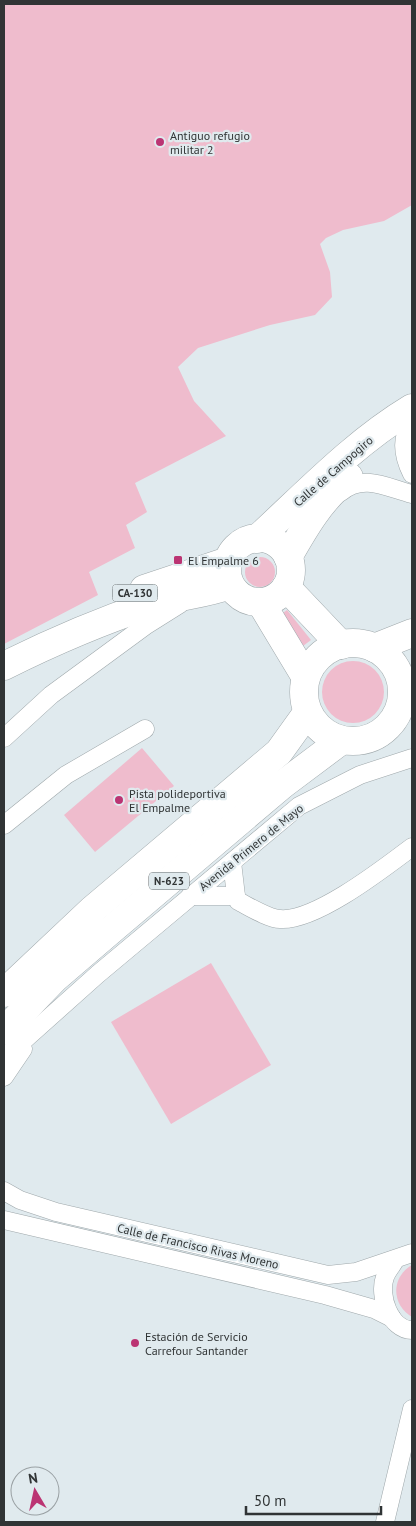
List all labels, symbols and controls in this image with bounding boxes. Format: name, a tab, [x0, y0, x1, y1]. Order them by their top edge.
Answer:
place label: Antiguo refugio militar 2	[170, 128, 250, 157]
marker: Antiguo refugio militar 2	[154, 136, 166, 148]
street label: Calle de Campogiro	[290, 433, 376, 509]
place label: El Empalme 6	[188, 553, 259, 568]
marker: El Empalme 6	[172, 554, 184, 566]
road number: CA-130	[112, 584, 158, 602]
place label: Pista polideportiva El Empalme	[129, 786, 226, 815]
marker: Pista polideportiva El Empalme	[113, 794, 125, 806]
street label: Avenida Primero de Mayo	[196, 800, 306, 894]
road number: N-623	[149, 872, 189, 889]
street label: Calle de Francisco Rivas Moreno	[116, 1220, 280, 1272]
place label: Estación de Servicio Carrefour Santander	[145, 1329, 248, 1358]
marker: Estación de Servicio Carrefour Santander	[129, 1337, 141, 1349]
north arrow	[10, 1466, 60, 1516]
text: N	[27, 1469, 39, 1488]
scale bar	[246, 1484, 381, 1516]
text: 50 m	[254, 1491, 287, 1510]

